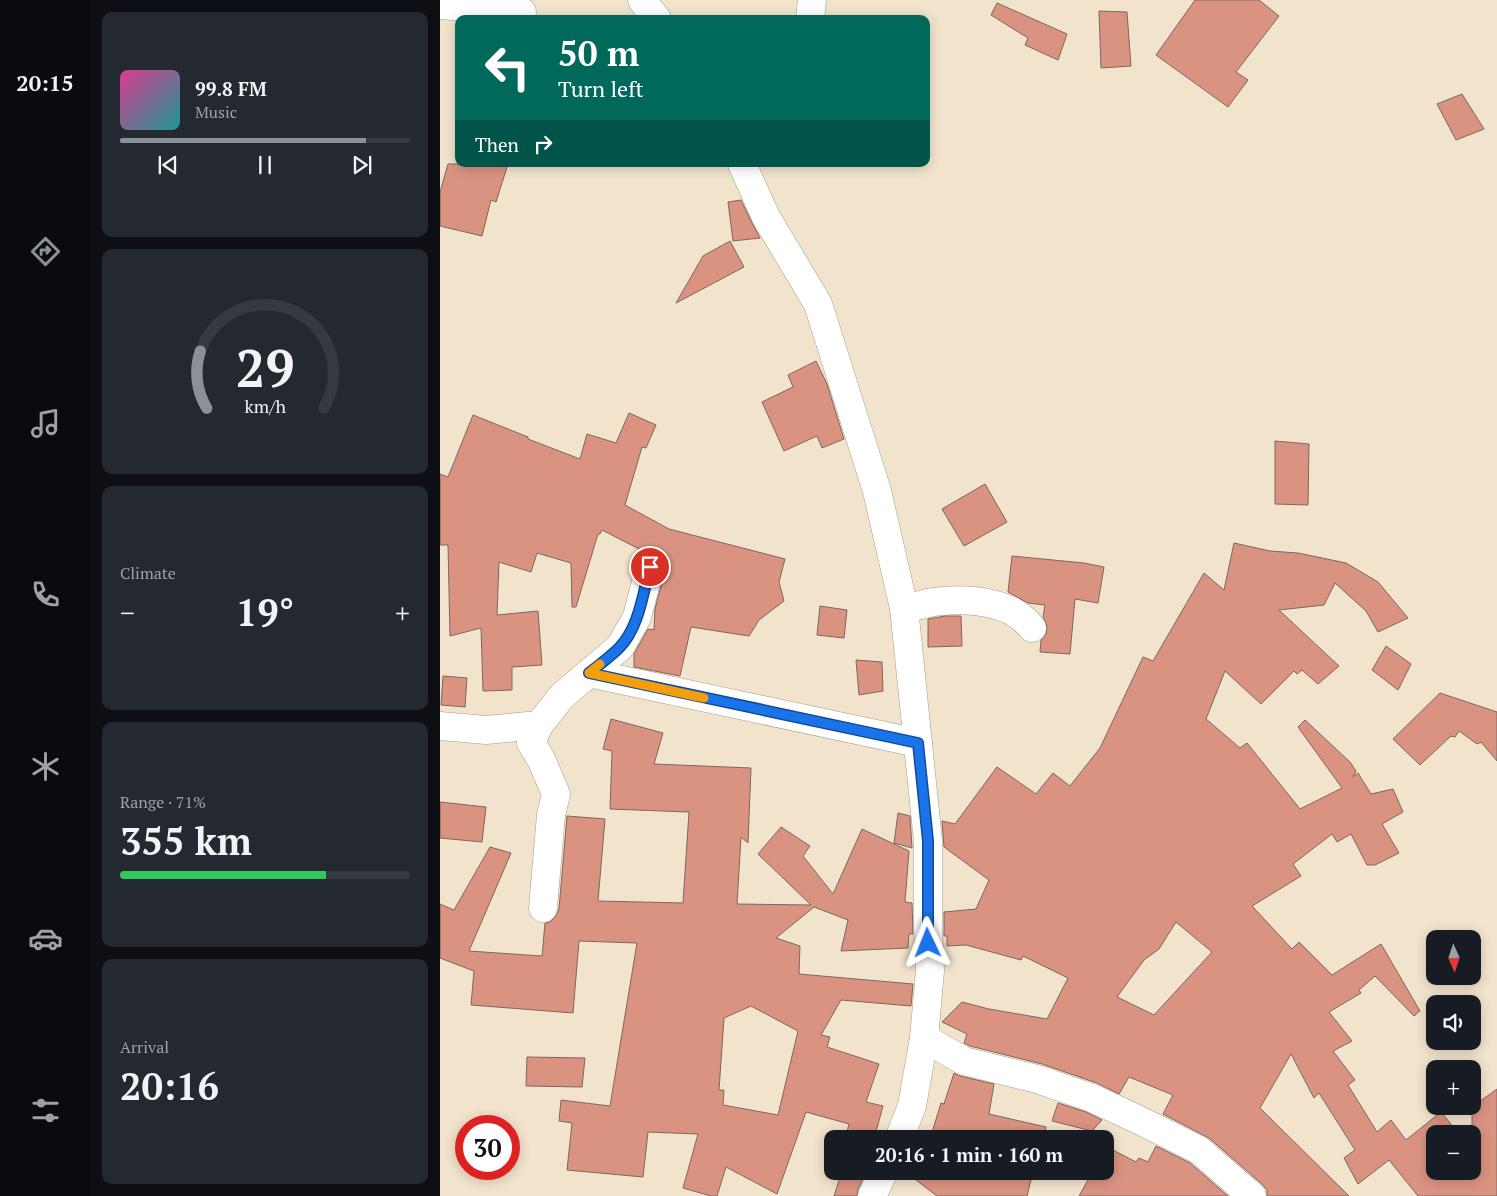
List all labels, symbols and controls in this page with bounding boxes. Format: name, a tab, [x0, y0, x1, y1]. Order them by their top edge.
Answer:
text: 50 m	[558, 30, 639, 76]
icon: left	[475, 35, 540, 100]
text: 20:15	[16, 68, 74, 97]
text: Turn left	[558, 74, 644, 103]
text: 99.8 FM	[195, 76, 267, 101]
text: Music	[195, 101, 237, 123]
icon: right	[529, 130, 557, 158]
text: Then	[475, 132, 519, 157]
icon: previous	[154, 151, 182, 179]
icon: pause	[251, 151, 279, 179]
icon: next	[348, 151, 376, 179]
icon: directions	[28, 234, 63, 269]
text: 29	[236, 333, 294, 402]
text: km/h	[244, 394, 286, 418]
icon: music	[28, 406, 63, 441]
pin	[629, 546, 671, 588]
icon: arrive	[636, 553, 664, 581]
text: Climate	[120, 562, 176, 584]
icon: phone	[28, 577, 63, 612]
text: 19°	[236, 587, 294, 637]
text: −	[120, 594, 135, 631]
text: +	[395, 594, 410, 631]
icon: climate	[28, 749, 63, 784]
text: Range · 71%	[120, 791, 206, 813]
text: 355 km	[120, 816, 252, 866]
position arrow	[901, 916, 953, 968]
icon: car	[28, 921, 63, 956]
north arrow	[1426, 930, 1481, 985]
map controls	[1426, 930, 1481, 1180]
button: sound	[1426, 995, 1481, 1050]
text: Arrival	[120, 1036, 169, 1058]
button: +	[1426, 1060, 1481, 1115]
text: 20:16	[120, 1061, 219, 1111]
icon: filters	[28, 1093, 63, 1128]
speed limit sign: 30	[455, 1115, 520, 1180]
button: −	[1426, 1125, 1481, 1180]
text: 20:16 · 1 min · 160 m	[875, 1142, 1063, 1167]

